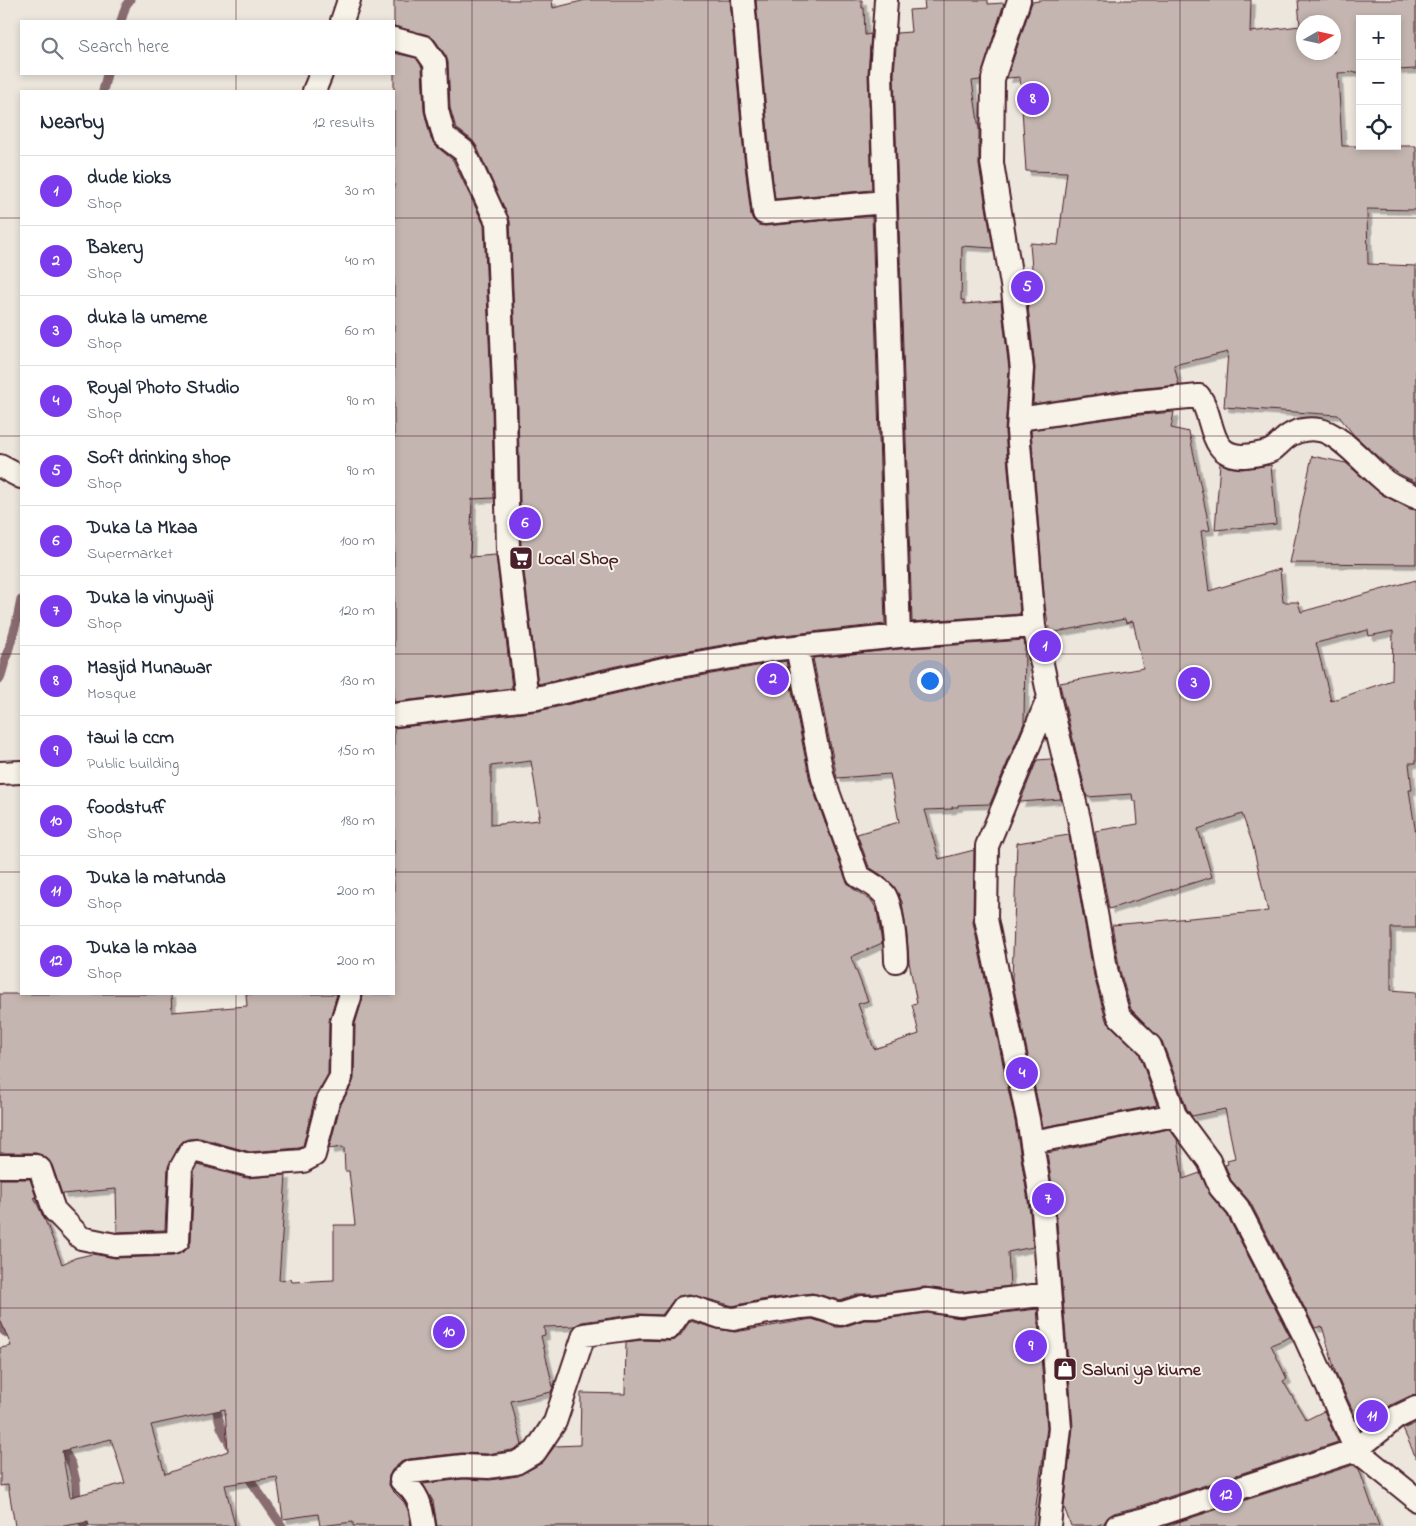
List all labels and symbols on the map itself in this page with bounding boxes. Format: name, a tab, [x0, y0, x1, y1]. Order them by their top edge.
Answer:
north arrow	[1296, 15, 1341, 60]
pin: 8	[1017, 80, 1049, 118]
pin: 5	[1011, 268, 1043, 306]
pin: 6	[509, 504, 541, 542]
supermarket icon: Local Shop	[508, 545, 534, 571]
place label: Local Shop	[538, 547, 619, 573]
pin: 1	[1029, 627, 1061, 665]
pin: 2	[757, 660, 789, 698]
pin: 3	[1178, 664, 1210, 702]
your location	[917, 668, 943, 694]
pin: 4	[1006, 1054, 1038, 1092]
pin: 7	[1032, 1180, 1064, 1218]
pin: 10	[433, 1313, 465, 1351]
pin: 9	[1015, 1327, 1047, 1365]
shop icon: Saluni ya kiume	[1052, 1356, 1078, 1382]
place label: Saluni ya kiume	[1082, 1358, 1202, 1385]
pin: 11	[1356, 1397, 1388, 1435]
pin: 12	[1210, 1476, 1242, 1514]

